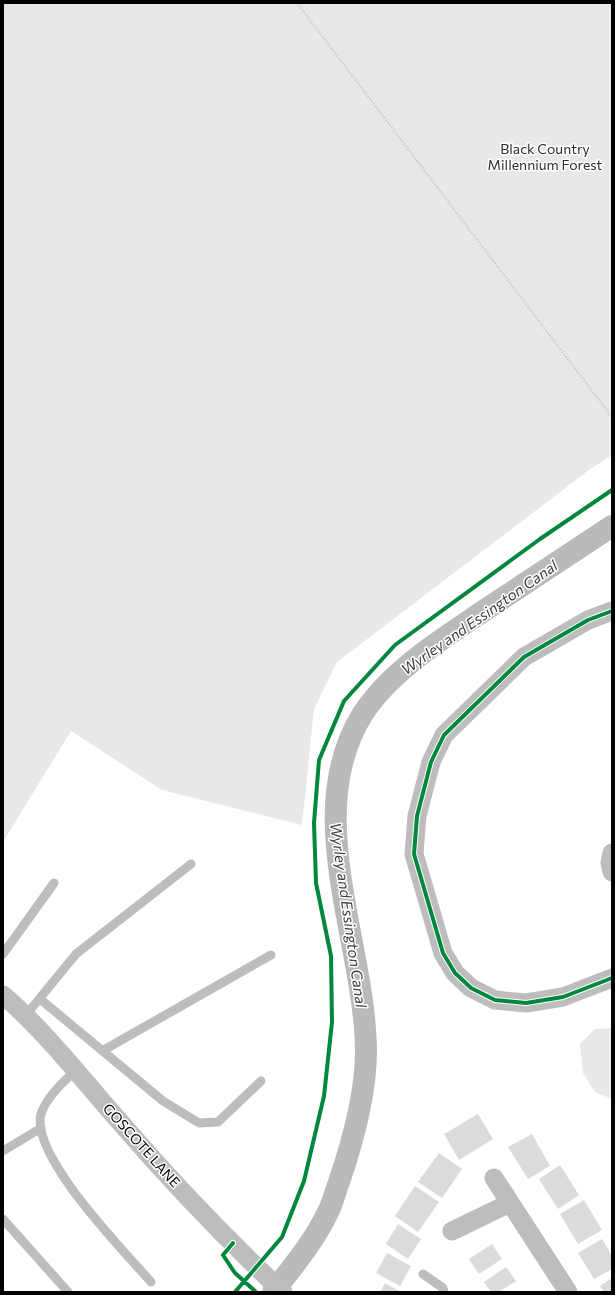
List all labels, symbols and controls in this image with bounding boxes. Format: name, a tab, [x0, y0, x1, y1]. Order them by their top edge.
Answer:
park label: Black Country Millennium Forest	[488, 140, 603, 173]
water label: Wyrley and Essington Canal	[397, 555, 562, 678]
water label: Wyrley and Essington Canal	[327, 821, 371, 1010]
street label: GOSCOTE LANE	[100, 1100, 184, 1190]

